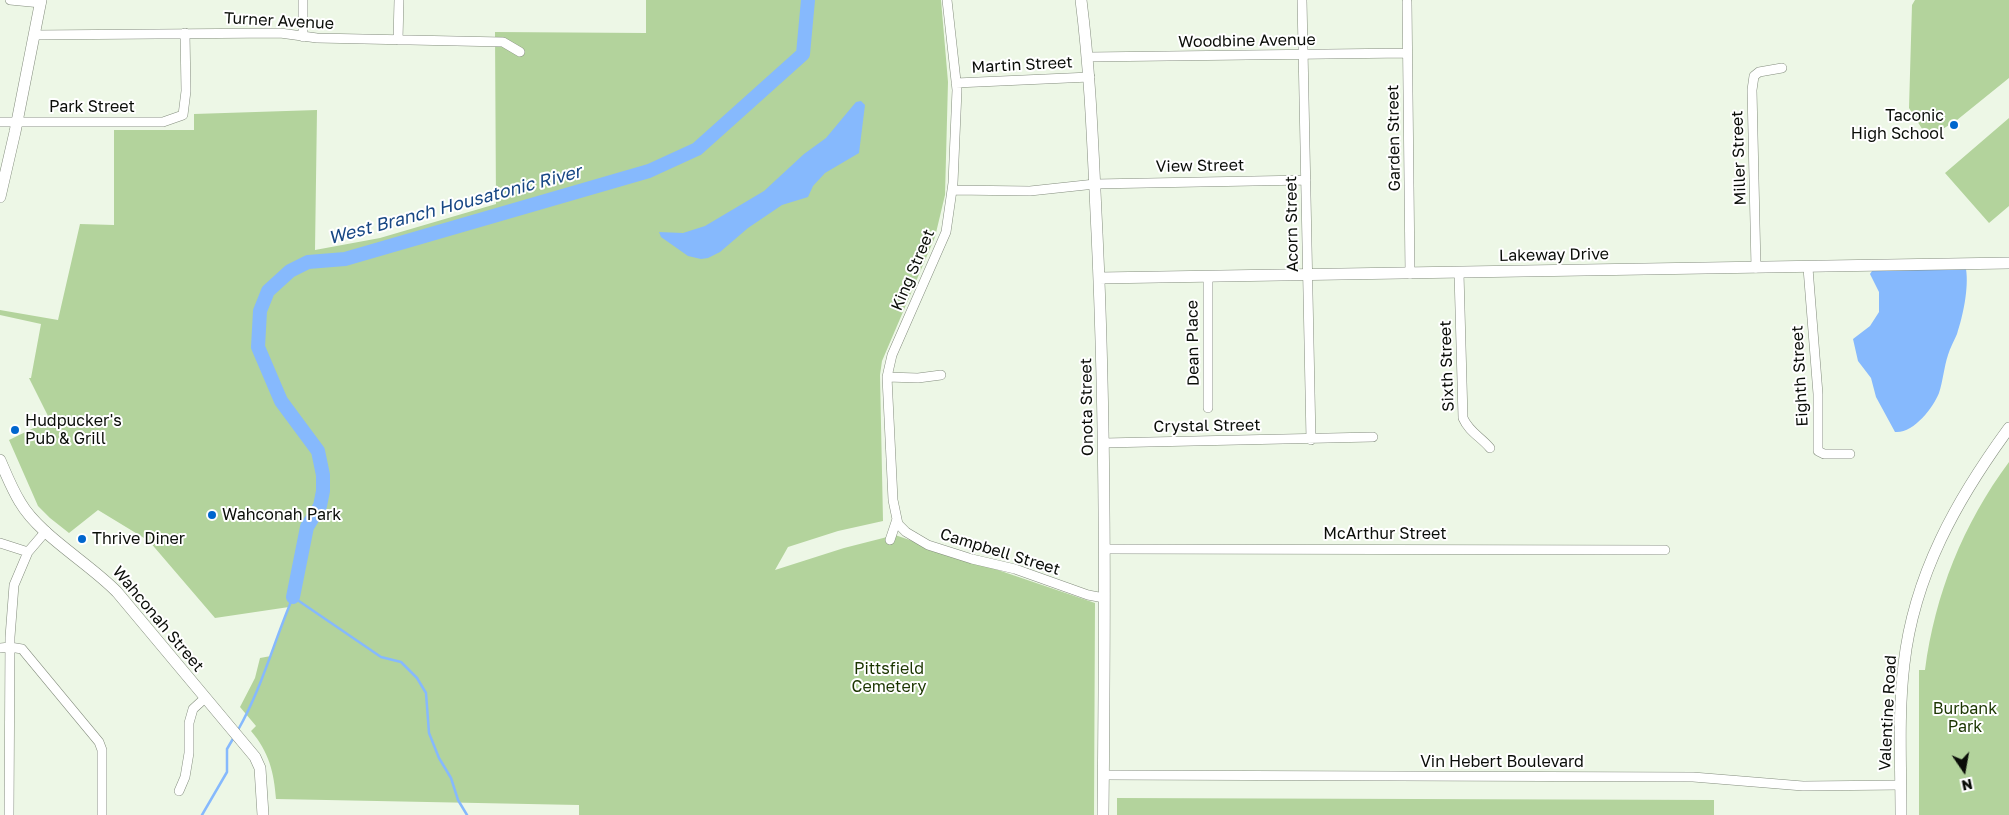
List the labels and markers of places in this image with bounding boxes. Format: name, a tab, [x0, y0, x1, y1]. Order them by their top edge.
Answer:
place label: Taconic High School	[1851, 106, 1944, 144]
marker: Taconic High School	[1948, 119, 1960, 131]
place label: Hudpucker's Pub & Grill	[25, 411, 122, 449]
marker: Hudpucker's Pub & Grill	[9, 424, 21, 436]
place label: Wahconah Park	[222, 505, 341, 525]
marker: Wahconah Park	[206, 509, 218, 521]
place label: Thrive Diner	[92, 529, 185, 549]
marker: Thrive Diner	[76, 533, 88, 545]

